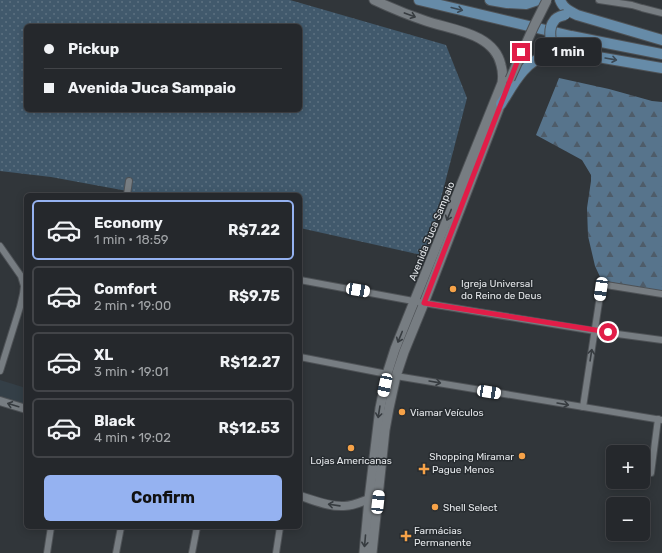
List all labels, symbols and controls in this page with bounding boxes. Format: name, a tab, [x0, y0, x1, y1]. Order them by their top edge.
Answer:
one-way arrow	[450, 6, 463, 14]
one-way arrow	[403, 11, 415, 19]
callout: 1 min	[535, 38, 601, 66]
text: Pickup	[68, 40, 119, 58]
route end	[512, 43, 530, 61]
text: 1 min	[551, 44, 585, 59]
one-way arrow	[605, 55, 618, 63]
text: Avenida Juca Sampaio	[68, 79, 236, 97]
street label: Avenida Juca Sampaio	[407, 180, 457, 283]
one-way arrow	[445, 209, 453, 221]
icon: car	[46, 212, 82, 248]
text: Economy	[94, 214, 163, 232]
text: R$7.22	[228, 221, 280, 239]
text: 1 min · 18:59	[94, 232, 169, 247]
car	[593, 276, 609, 302]
icon: car	[46, 278, 82, 314]
place label: Igreja Universal do Reino de Deus	[461, 278, 542, 302]
text: Comfort	[94, 280, 157, 298]
car	[345, 282, 371, 298]
marker: Igreja Universal do Reino de Deus	[448, 284, 458, 294]
text: R$9.75	[229, 287, 280, 305]
text: 2 min · 19:00	[94, 298, 171, 313]
route start	[599, 323, 617, 341]
one-way arrow	[396, 331, 403, 343]
icon: car	[46, 344, 82, 380]
text: XL	[94, 346, 113, 364]
one-way arrow	[587, 349, 595, 362]
text: R$12.27	[220, 353, 280, 371]
text: 3 min · 19:01	[94, 364, 169, 379]
car	[377, 372, 393, 398]
one-way arrow	[428, 378, 441, 386]
car	[476, 384, 502, 400]
one-way arrow	[556, 400, 569, 408]
one-way arrow	[7, 401, 20, 408]
one-way arrow	[375, 405, 383, 418]
marker: Viamar Veículos	[397, 407, 407, 417]
place label: Viamar Veículos	[410, 407, 483, 419]
icon: car	[46, 410, 82, 446]
text: Black	[94, 412, 135, 430]
text: R$12.53	[219, 419, 280, 437]
text: 4 min · 19:02	[94, 430, 171, 445]
marker: Lojas Americanas	[346, 443, 356, 453]
map controls	[606, 445, 650, 541]
button: +	[606, 445, 650, 489]
place label: Shopping Miramar	[429, 451, 514, 463]
marker: Shopping Miramar	[517, 451, 527, 461]
place label: Lojas Americanas	[310, 455, 392, 467]
marker: Pague Menos	[419, 464, 429, 474]
place label: Pague Menos	[432, 464, 494, 476]
button: Confirm	[44, 475, 282, 521]
car	[371, 489, 385, 515]
button: −	[606, 497, 650, 541]
one-way arrow	[328, 501, 341, 509]
marker: Shell Select	[430, 502, 440, 512]
place label: Shell Select	[443, 502, 498, 514]
place label: Farmácias Permanente	[414, 525, 472, 549]
marker: Farmácias Permanente	[401, 531, 411, 541]
one-way arrow	[361, 534, 368, 547]

